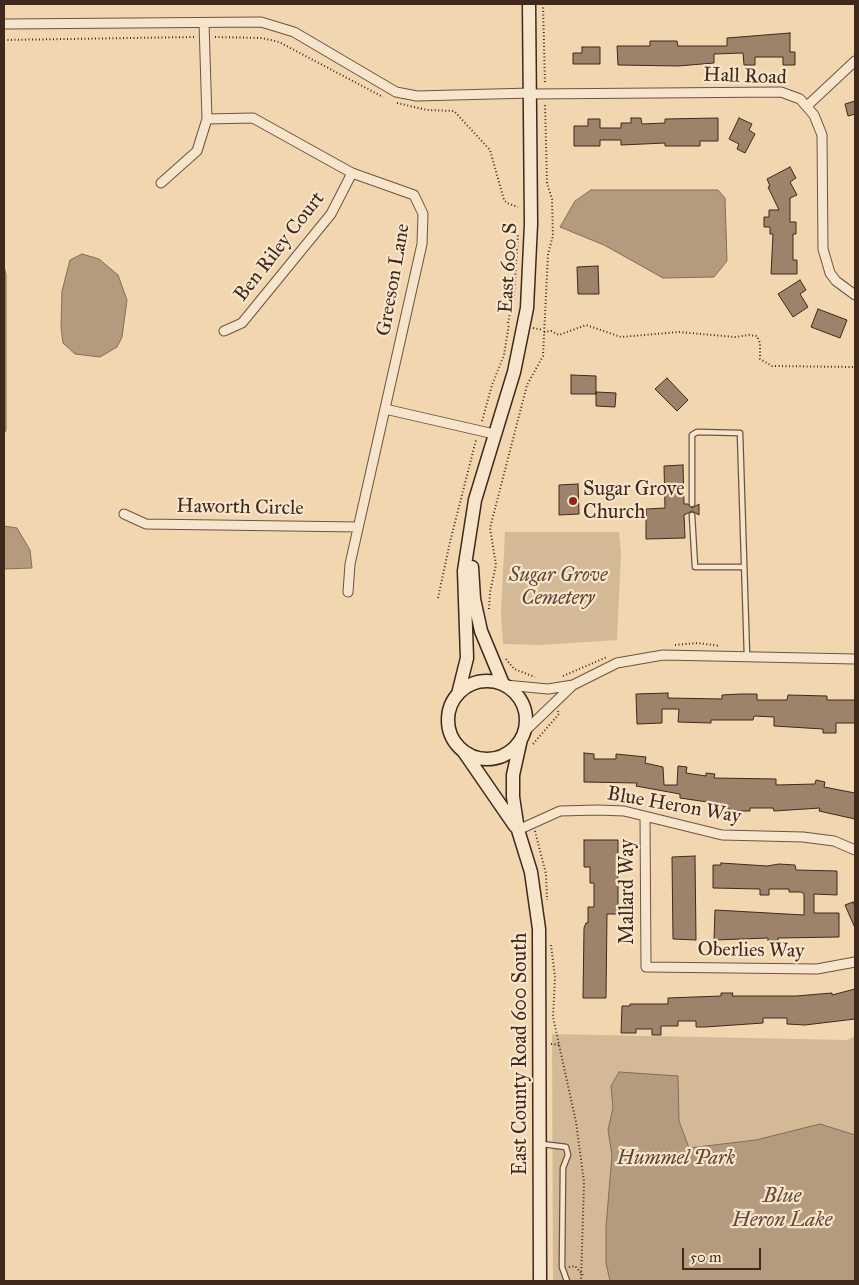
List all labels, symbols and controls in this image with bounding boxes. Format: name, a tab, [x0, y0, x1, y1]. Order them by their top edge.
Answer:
street label: Hall Road	[703, 64, 787, 90]
street label: Ben Riley Court	[230, 187, 330, 307]
street label: Greeson Lane	[372, 222, 416, 338]
street label: East 600 S	[495, 222, 523, 314]
place label: Sugar Grove Church	[583, 478, 685, 525]
street label: Haworth Circle	[176, 495, 304, 521]
marker: Sugar Grove Church	[567, 495, 579, 507]
park label: Sugar Grove Cemetery	[509, 564, 607, 611]
street label: Blue Heron Way	[605, 782, 743, 830]
street label: Mallard Way	[616, 839, 640, 945]
street label: East County Road 600 South	[509, 933, 533, 1175]
street label: Oberlies Way	[697, 938, 805, 964]
park label: Hummel Park	[617, 1147, 735, 1171]
water label: Blue Heron Lake	[732, 1184, 832, 1234]
scale bar	[684, 1238, 763, 1270]
text: 50 m	[690, 1248, 722, 1266]

